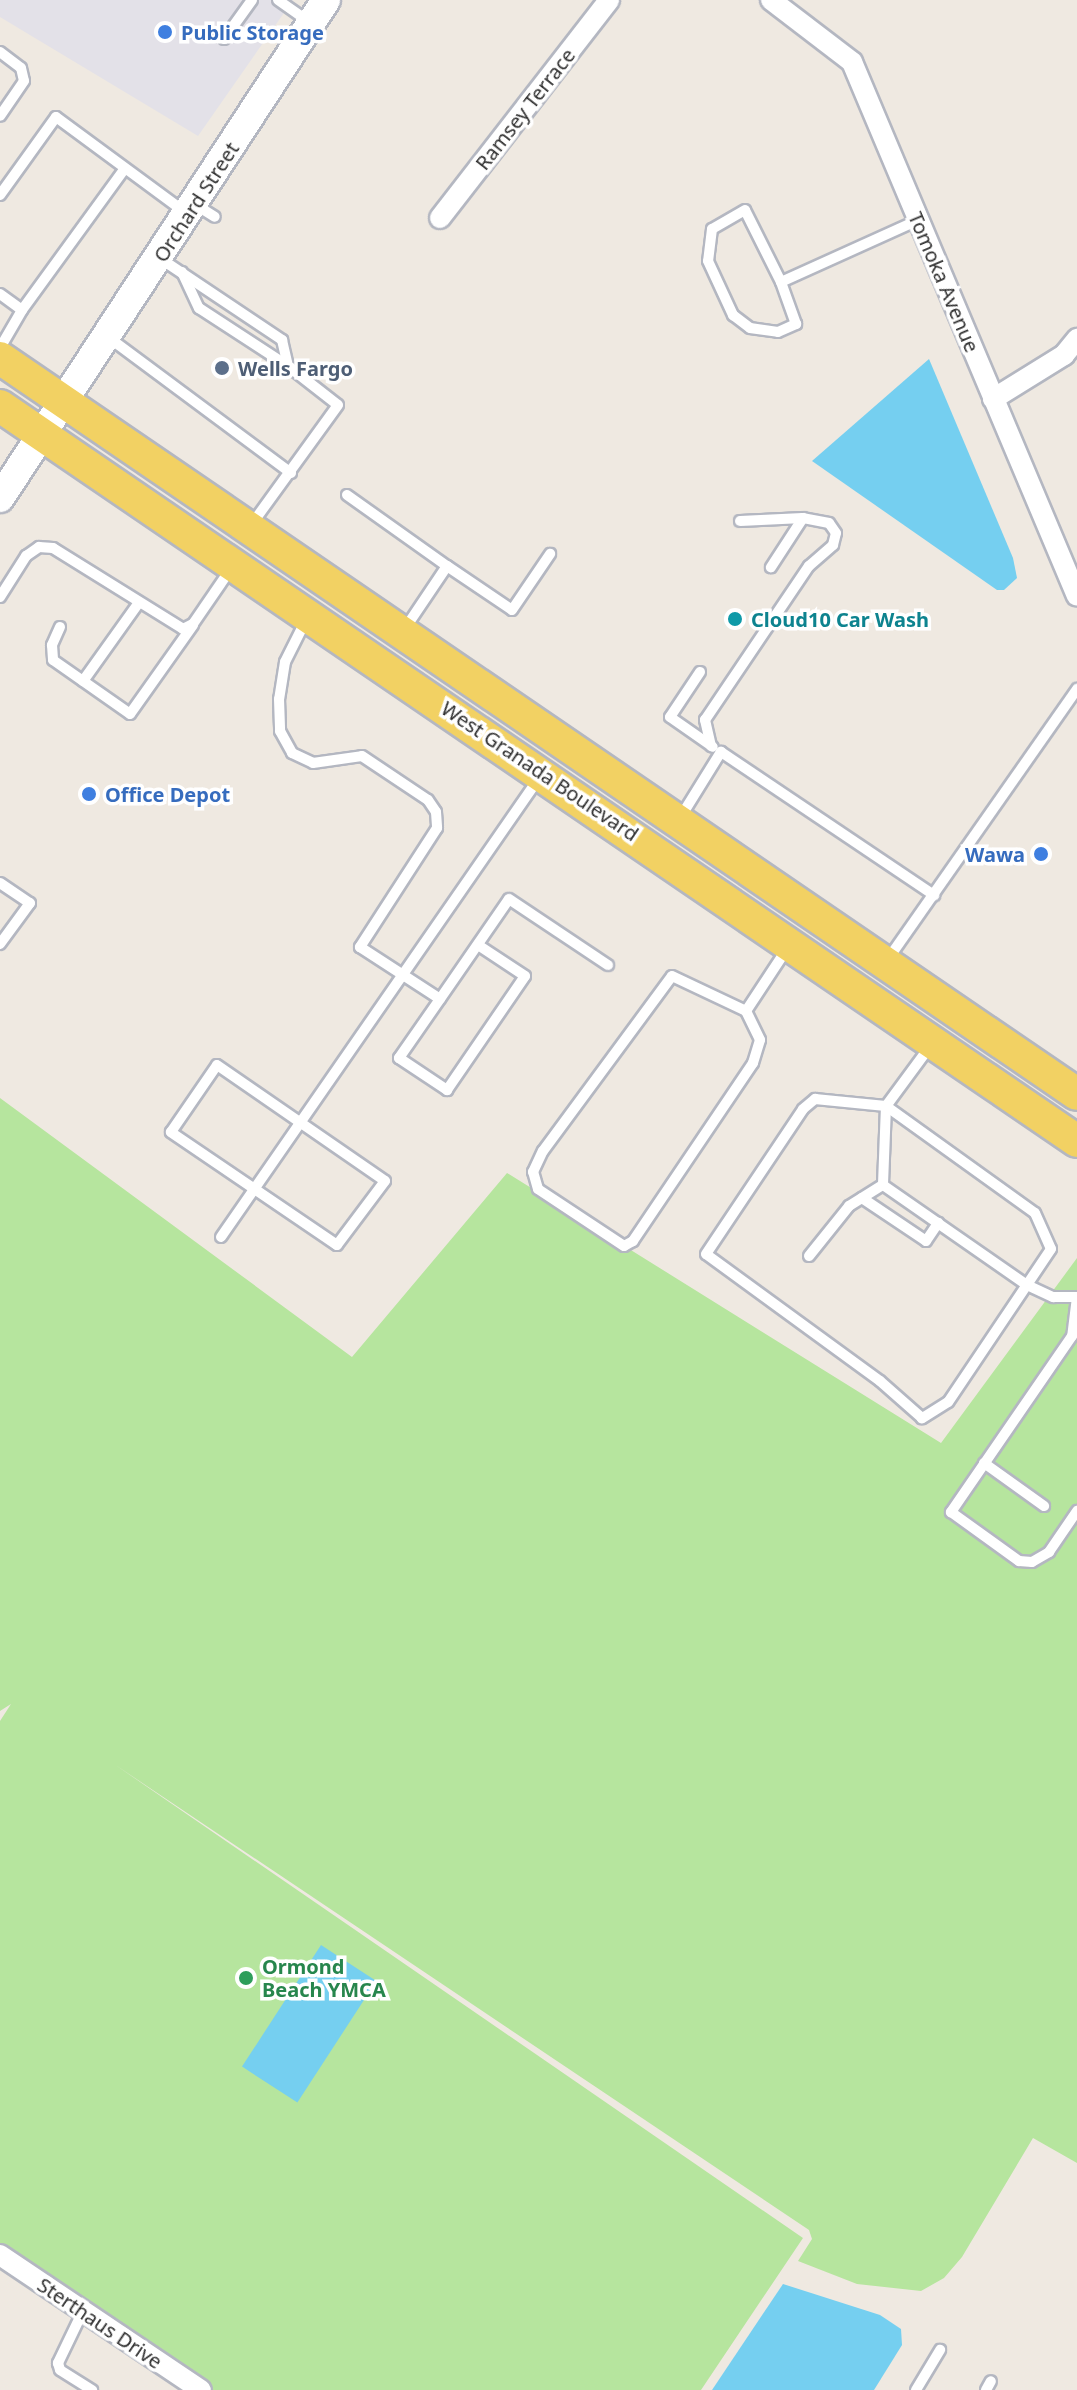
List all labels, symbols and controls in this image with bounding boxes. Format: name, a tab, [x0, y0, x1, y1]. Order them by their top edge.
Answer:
place label: Public Storage	[181, 20, 324, 44]
marker: Public Storage	[156, 23, 174, 41]
street label: Ramsey Terrace	[470, 44, 580, 174]
street label: Orchard Street	[148, 138, 244, 266]
street label: Tomoka Avenue	[904, 208, 984, 356]
place label: Wells Fargo	[238, 356, 353, 380]
marker: Wells Fargo	[213, 359, 231, 377]
place label: Cloud10 Car Wash	[751, 607, 929, 631]
marker: Cloud10 Car Wash	[726, 610, 744, 628]
street label: West Granada Boulevard	[437, 696, 643, 846]
place label: Office Depot	[105, 782, 230, 806]
marker: Office Depot	[80, 785, 98, 803]
place label: Wawa	[965, 842, 1025, 866]
marker: Wawa	[1032, 845, 1050, 863]
place label: Ormond Beach YMCA	[262, 1954, 386, 2001]
marker: Ormond Beach YMCA	[237, 1969, 255, 1987]
street label: Sterthaus Drive	[33, 2272, 167, 2374]

